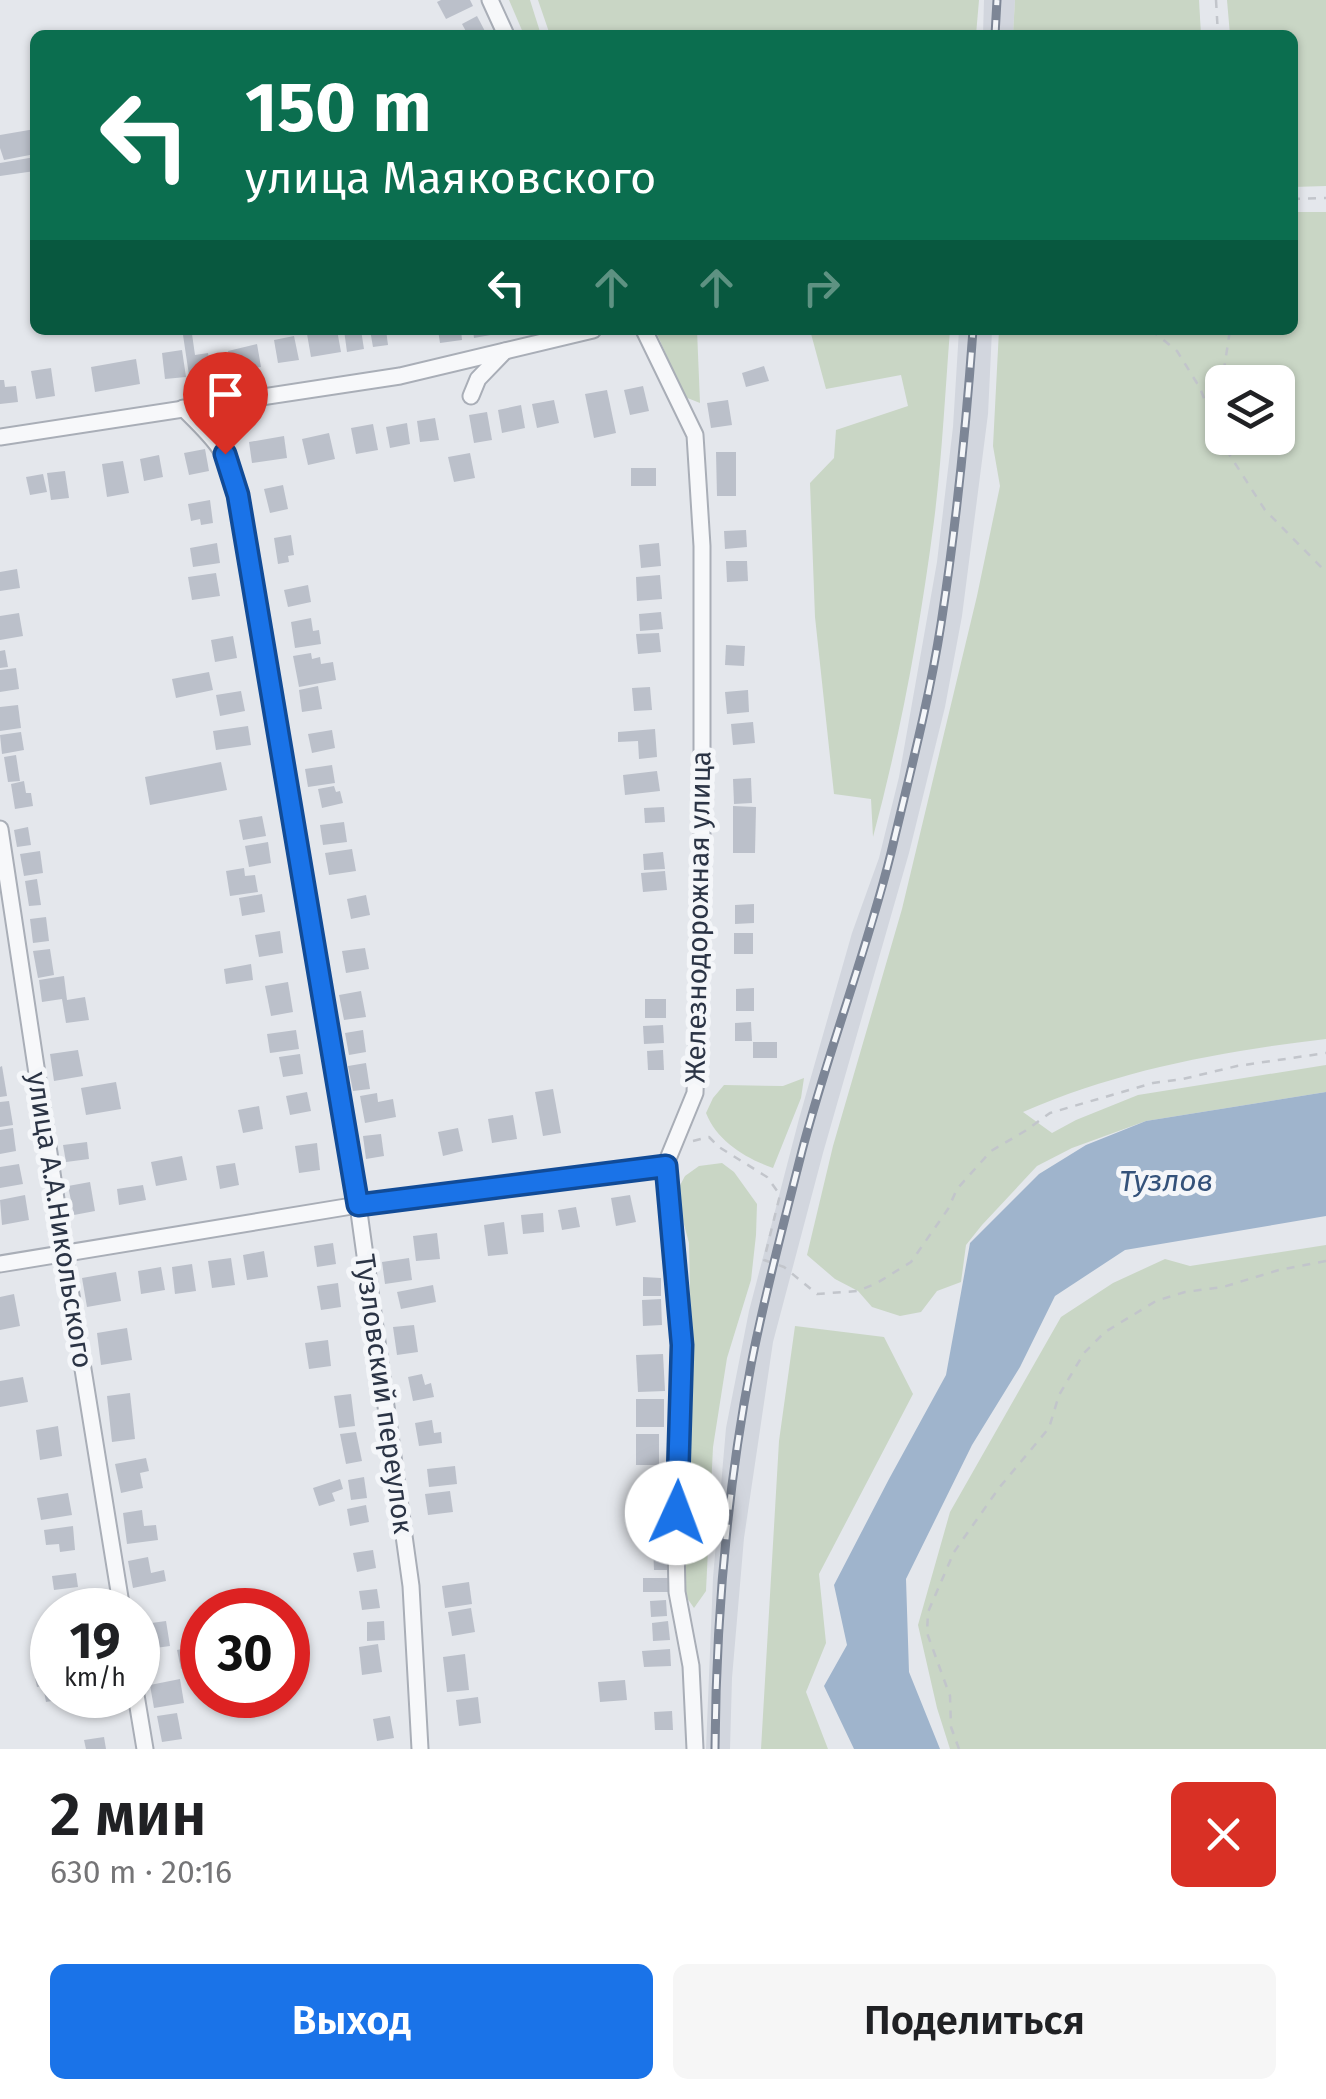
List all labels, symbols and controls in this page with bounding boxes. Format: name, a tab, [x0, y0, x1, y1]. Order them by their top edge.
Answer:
text: 150 m	[245, 66, 432, 150]
icon: left	[80, 70, 210, 200]
text: улица Маяковского	[245, 151, 656, 205]
icon: left	[479, 260, 534, 315]
icon: ahead	[584, 260, 639, 315]
icon: ahead	[689, 260, 744, 315]
icon: right	[794, 260, 849, 315]
pin	[183, 352, 268, 455]
map controls	[1205, 365, 1295, 455]
button: layers	[1205, 365, 1295, 455]
icon: arrive	[198, 367, 253, 422]
street label: Железнодорожная улица	[679, 751, 717, 1083]
street label: улица А.А.Никольского	[20, 1069, 100, 1371]
water label: Тузлов	[1119, 1163, 1213, 1199]
street label: Тузловский переулок	[348, 1252, 420, 1536]
position arrow	[625, 1461, 729, 1565]
speed limit sign: 30	[180, 1588, 310, 1718]
text: 19	[69, 1611, 121, 1671]
text: km/h	[64, 1663, 126, 1693]
text: 2 мин	[50, 1779, 206, 1851]
button: close	[1171, 1782, 1276, 1887]
text: 630 m · 20:16	[50, 1853, 232, 1891]
button: Выход	[50, 1964, 653, 2079]
button: Поделиться	[673, 1964, 1276, 2079]

